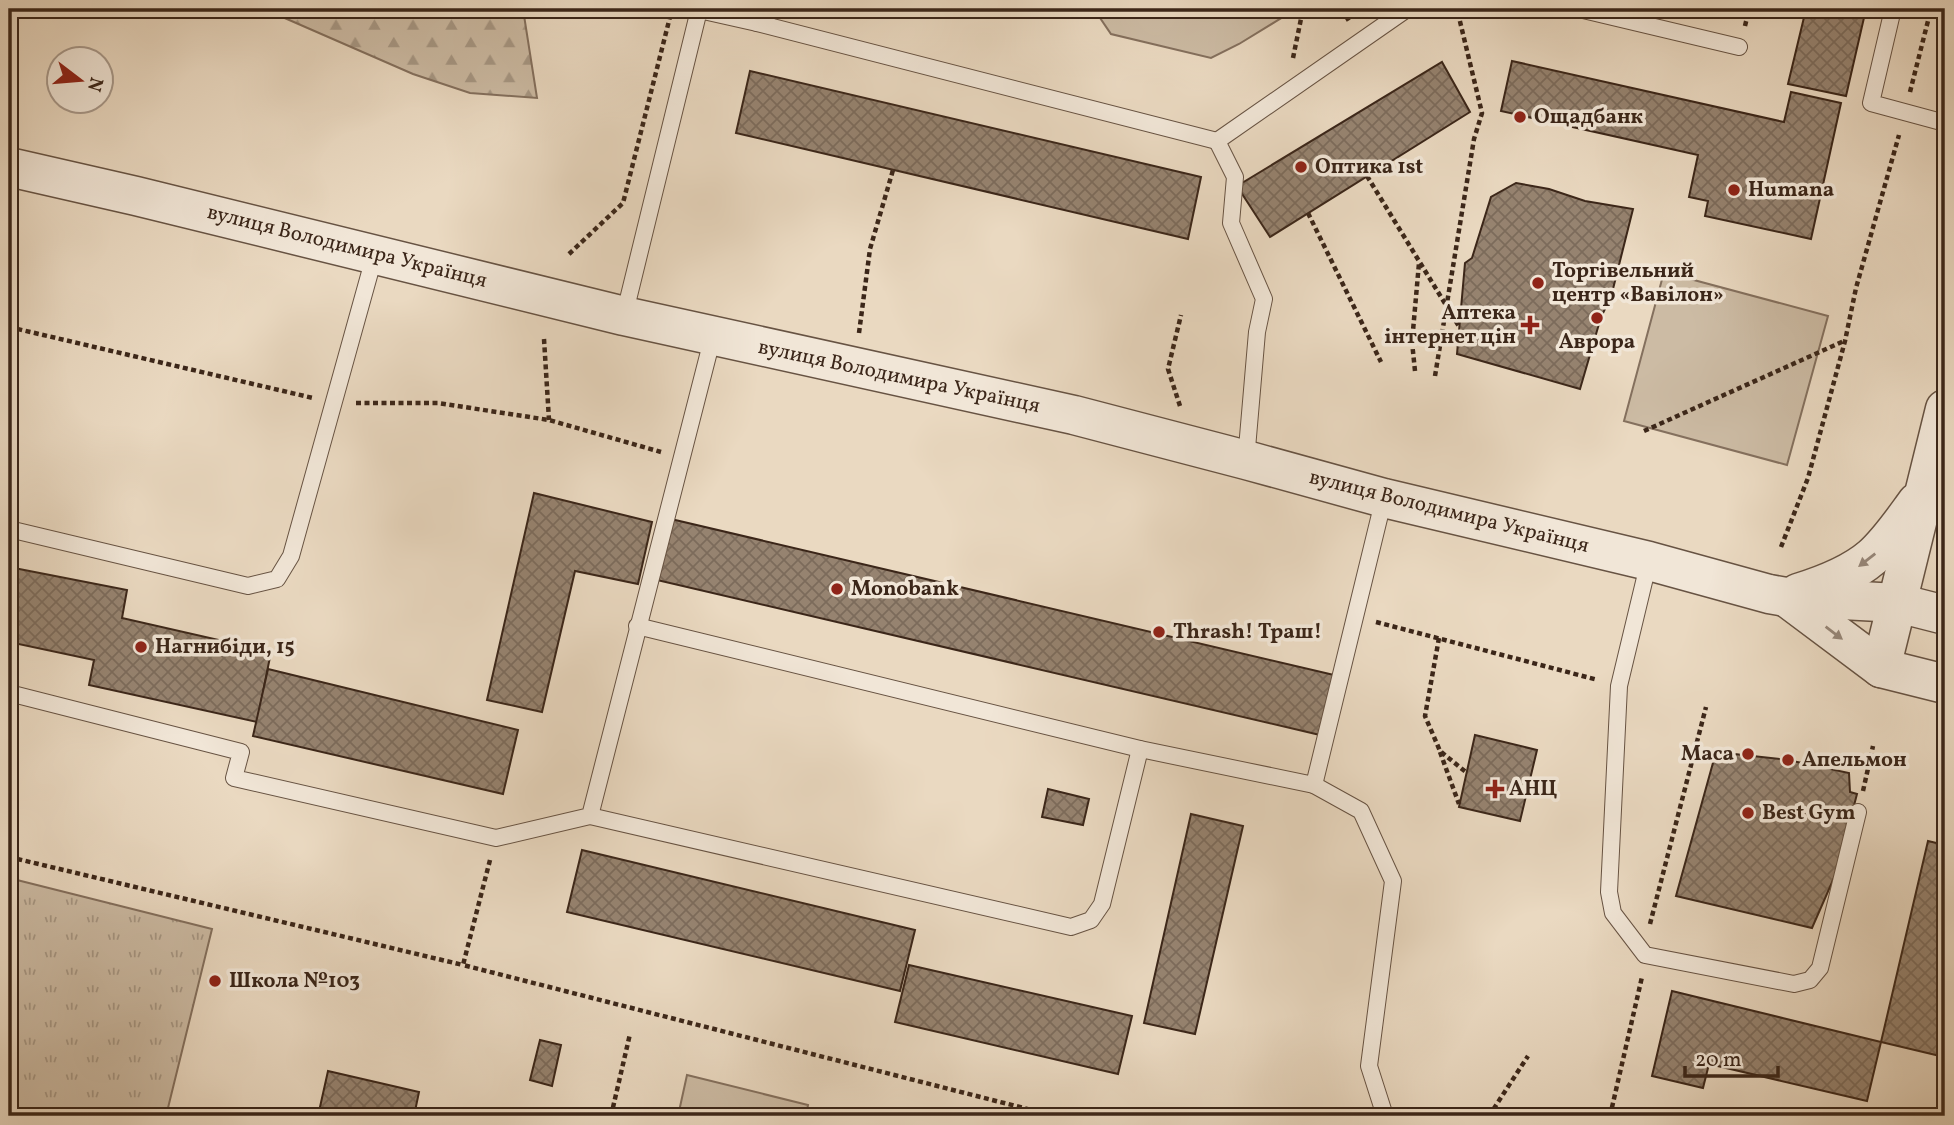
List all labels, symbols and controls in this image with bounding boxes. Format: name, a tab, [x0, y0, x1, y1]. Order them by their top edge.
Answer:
north arrow	[46, 46, 116, 116]
text: N	[80, 74, 109, 95]
place label: Ощадбанк	[1534, 103, 1644, 132]
marker: Ощадбанк	[1512, 109, 1528, 125]
place label: Оптика 1st	[1315, 153, 1423, 182]
marker: Оптика 1st	[1293, 159, 1309, 175]
place label: Humana	[1748, 176, 1834, 205]
marker: Humana	[1726, 182, 1742, 198]
street label: вулиця Володимира Українця	[204, 198, 490, 296]
place label: Торгівельний центр «Вавілон»	[1552, 257, 1724, 310]
marker: Торгівельний центр «Вавілон»	[1530, 275, 1546, 291]
place label: Аптека інтернет цін	[1384, 299, 1516, 352]
marker: Аврора	[1589, 310, 1605, 326]
marker: Аптека інтернет цін	[1522, 317, 1538, 333]
place label: Аврора	[1559, 328, 1635, 357]
street label: вулиця Володимира Українця	[755, 333, 1043, 421]
street label: вулиця Володимира Українця	[1306, 463, 1592, 561]
one-way arrow	[1858, 552, 1876, 567]
place label: Monobank	[851, 575, 959, 604]
marker: Monobank	[829, 581, 845, 597]
place label: Thrash! Траш!	[1173, 618, 1322, 647]
marker: Thrash! Траш!	[1151, 624, 1167, 640]
one-way arrow	[1825, 625, 1843, 639]
place label: Нагнибіди, 15	[155, 633, 295, 662]
marker: Нагнибіди, 15	[133, 639, 149, 655]
place label: Маса	[1681, 740, 1734, 769]
marker: Маса	[1740, 746, 1756, 762]
place label: Апельмон	[1802, 746, 1907, 775]
marker: Апельмон	[1780, 752, 1796, 768]
place label: АНЦ	[1509, 775, 1558, 804]
marker: АНЦ	[1487, 781, 1503, 797]
place label: Best Gym	[1762, 799, 1855, 828]
marker: Best Gym	[1740, 805, 1756, 821]
place label: Школа №103	[229, 967, 360, 996]
marker: Школа №103	[207, 973, 223, 989]
scale bar	[1685, 1034, 1777, 1078]
text: 20 m	[1695, 1046, 1741, 1075]

